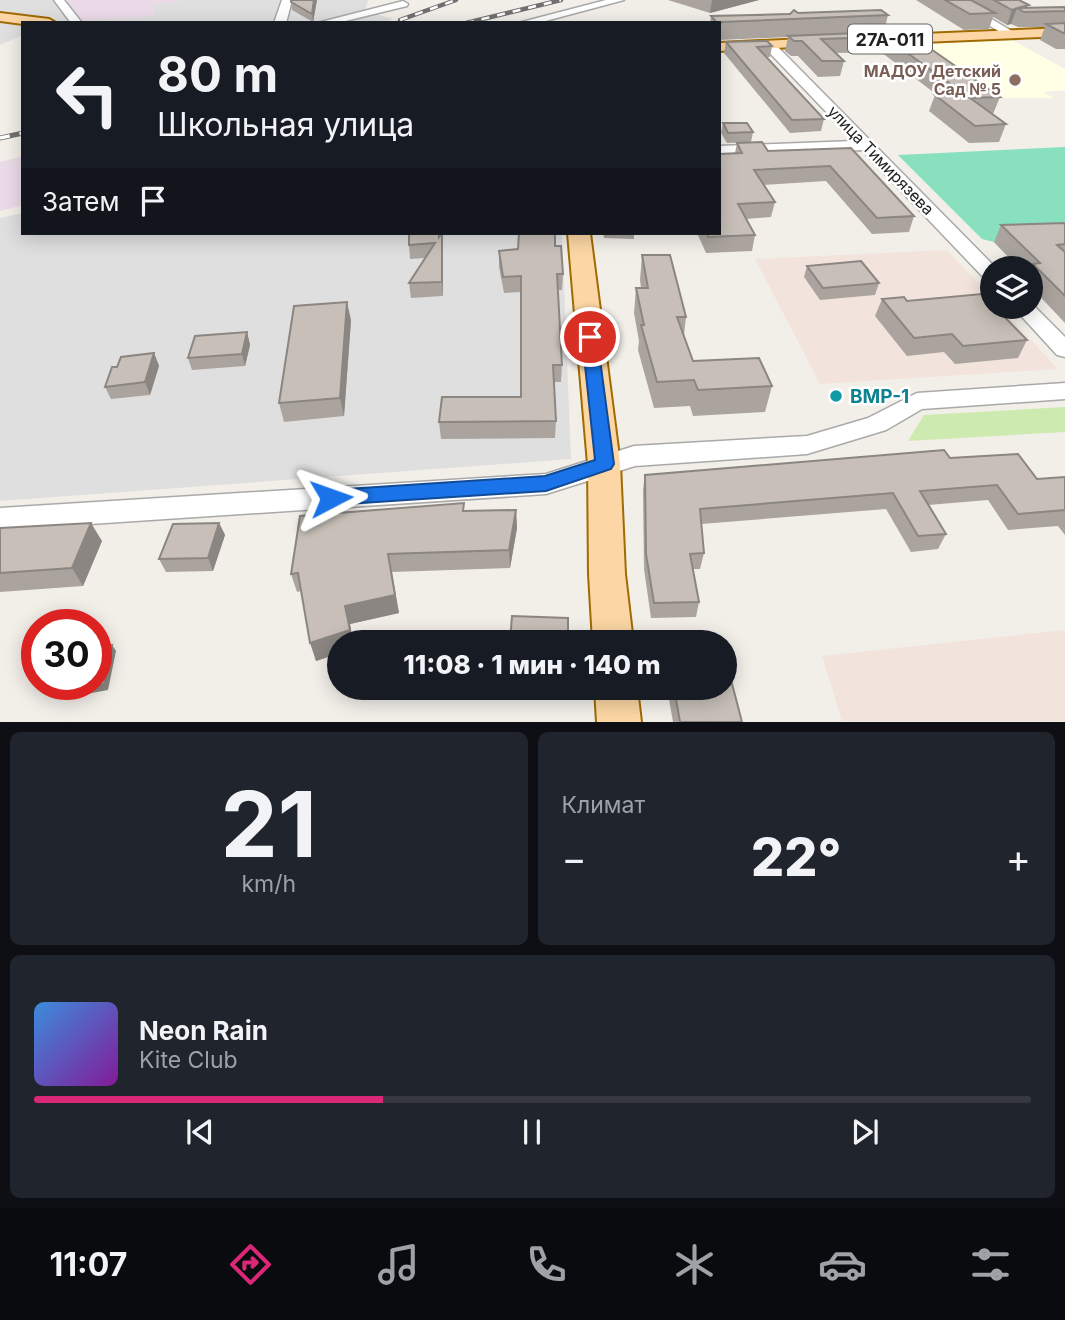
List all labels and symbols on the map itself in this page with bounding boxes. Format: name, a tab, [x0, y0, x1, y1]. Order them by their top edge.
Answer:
road number: 27А-011	[848, 24, 932, 54]
place label: МАДОУ Детский Сад № 5	[864, 61, 1001, 99]
marker: МАДОУ Детский Сад № 5	[1007, 72, 1023, 88]
street label: улица Тимирязева	[824, 101, 938, 219]
pin	[560, 307, 620, 367]
place label: BMP-1	[850, 385, 909, 408]
marker: BMP-1	[828, 388, 844, 404]
position arrow	[294, 461, 368, 535]
speed limit sign: 30	[21, 609, 112, 700]

